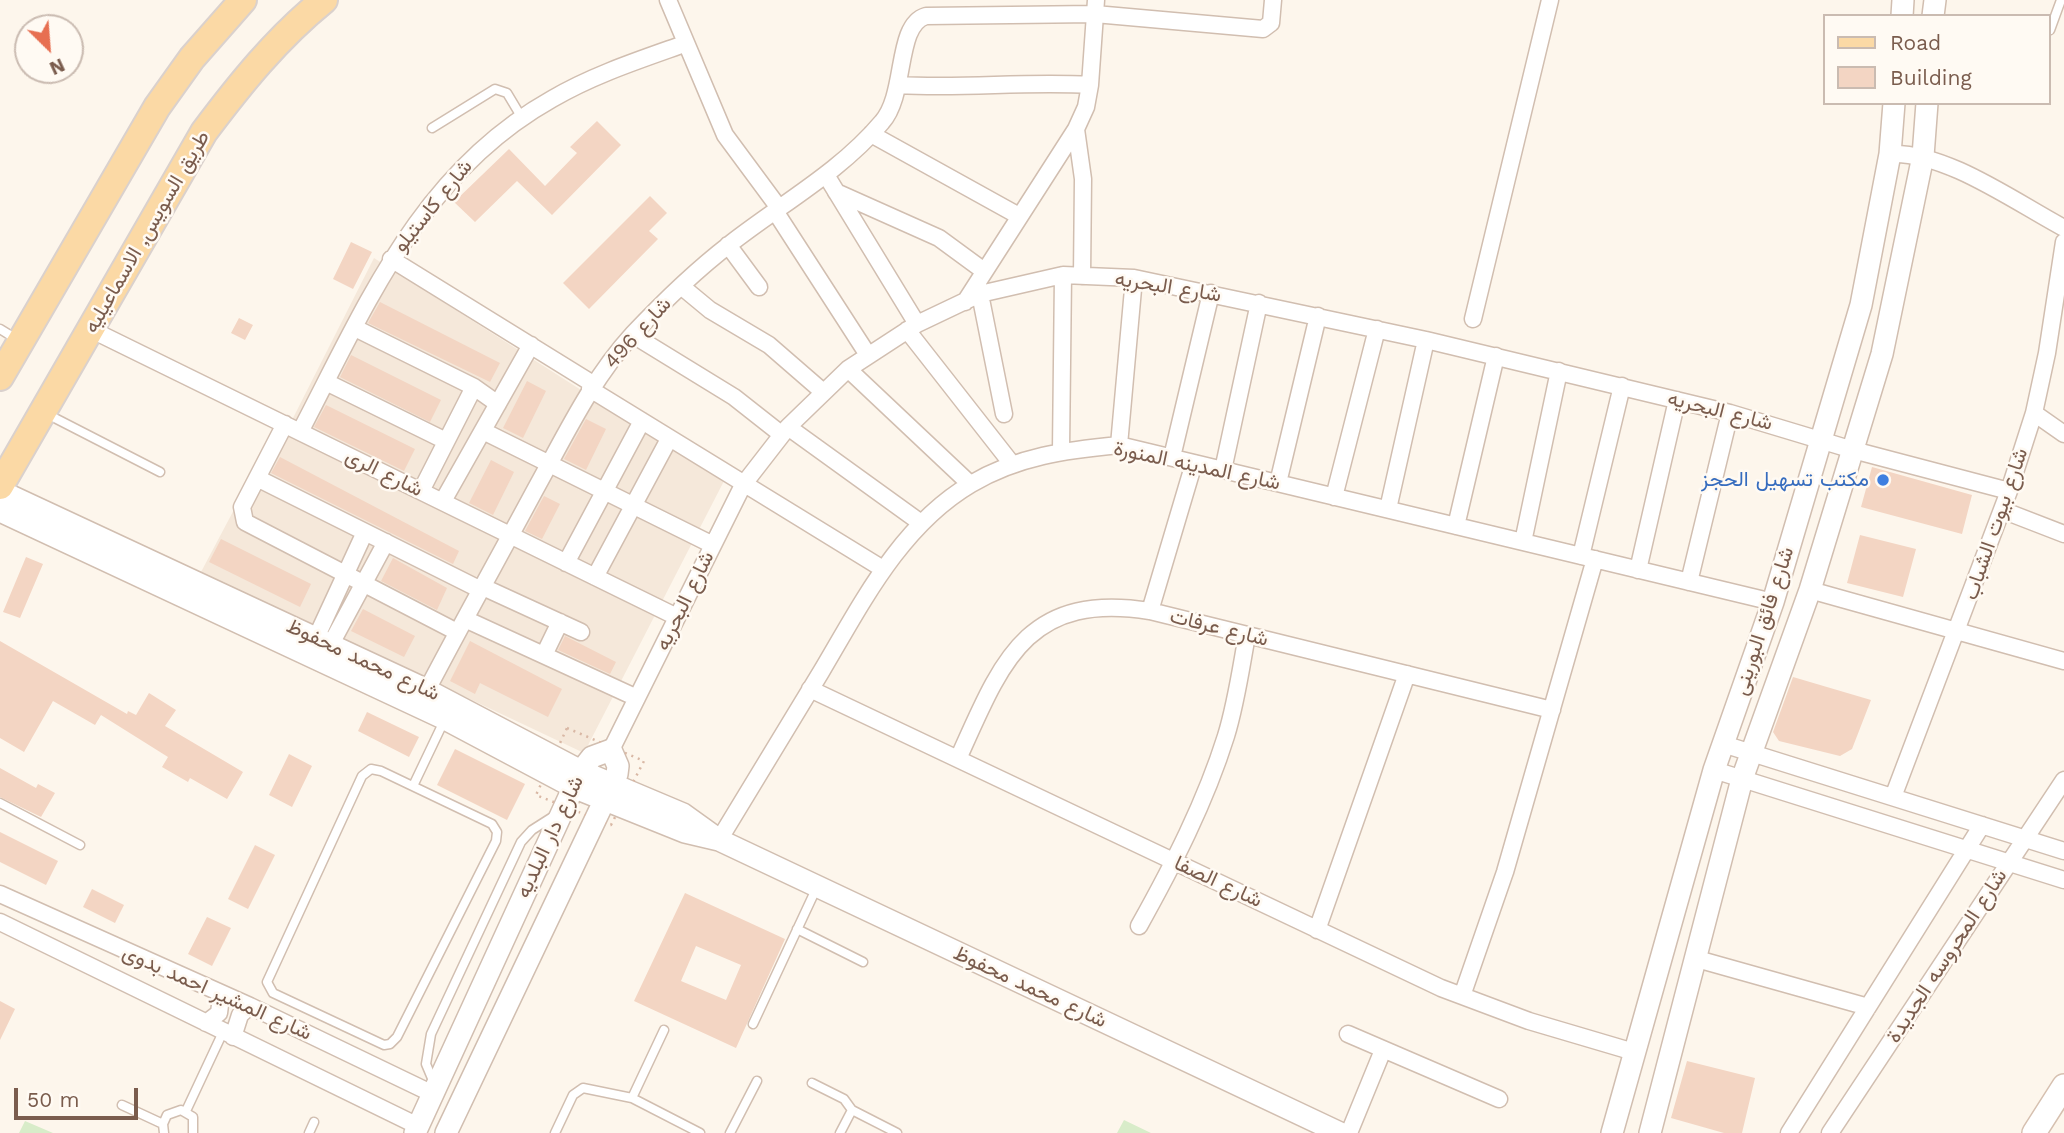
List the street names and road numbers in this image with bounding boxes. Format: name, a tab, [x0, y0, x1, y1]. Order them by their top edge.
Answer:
street label: طريق السويس, الاسماعيليه	[79, 126, 215, 338]
street label: شارع كاستيلو	[388, 155, 478, 257]
street label: شارع البحريه	[1113, 266, 1223, 308]
street label: شارع 496	[599, 292, 677, 374]
street label: شارع البحريه	[1665, 386, 1775, 436]
street label: شارع المدينه المنورة	[1111, 436, 1283, 496]
street label: شارع الرى	[341, 443, 427, 503]
street label: شارع بيوت الشباب	[1958, 445, 2034, 603]
street label: شارع فائق البورينى	[1728, 544, 1800, 698]
street label: شارع البحريه	[650, 547, 720, 655]
street label: شارع عرفات	[1167, 604, 1271, 652]
street label: شارع محمد محفوظ	[282, 613, 444, 707]
street label: شارع دار البلديه	[511, 772, 589, 902]
street label: شارع الصفا	[1170, 851, 1266, 913]
street label: شارع المحروسه الجديدة	[1881, 864, 2013, 1048]
street label: شارع المشير احمد بدوى	[118, 940, 316, 1046]
street label: شارع محمد محفوظ	[949, 940, 1111, 1034]

